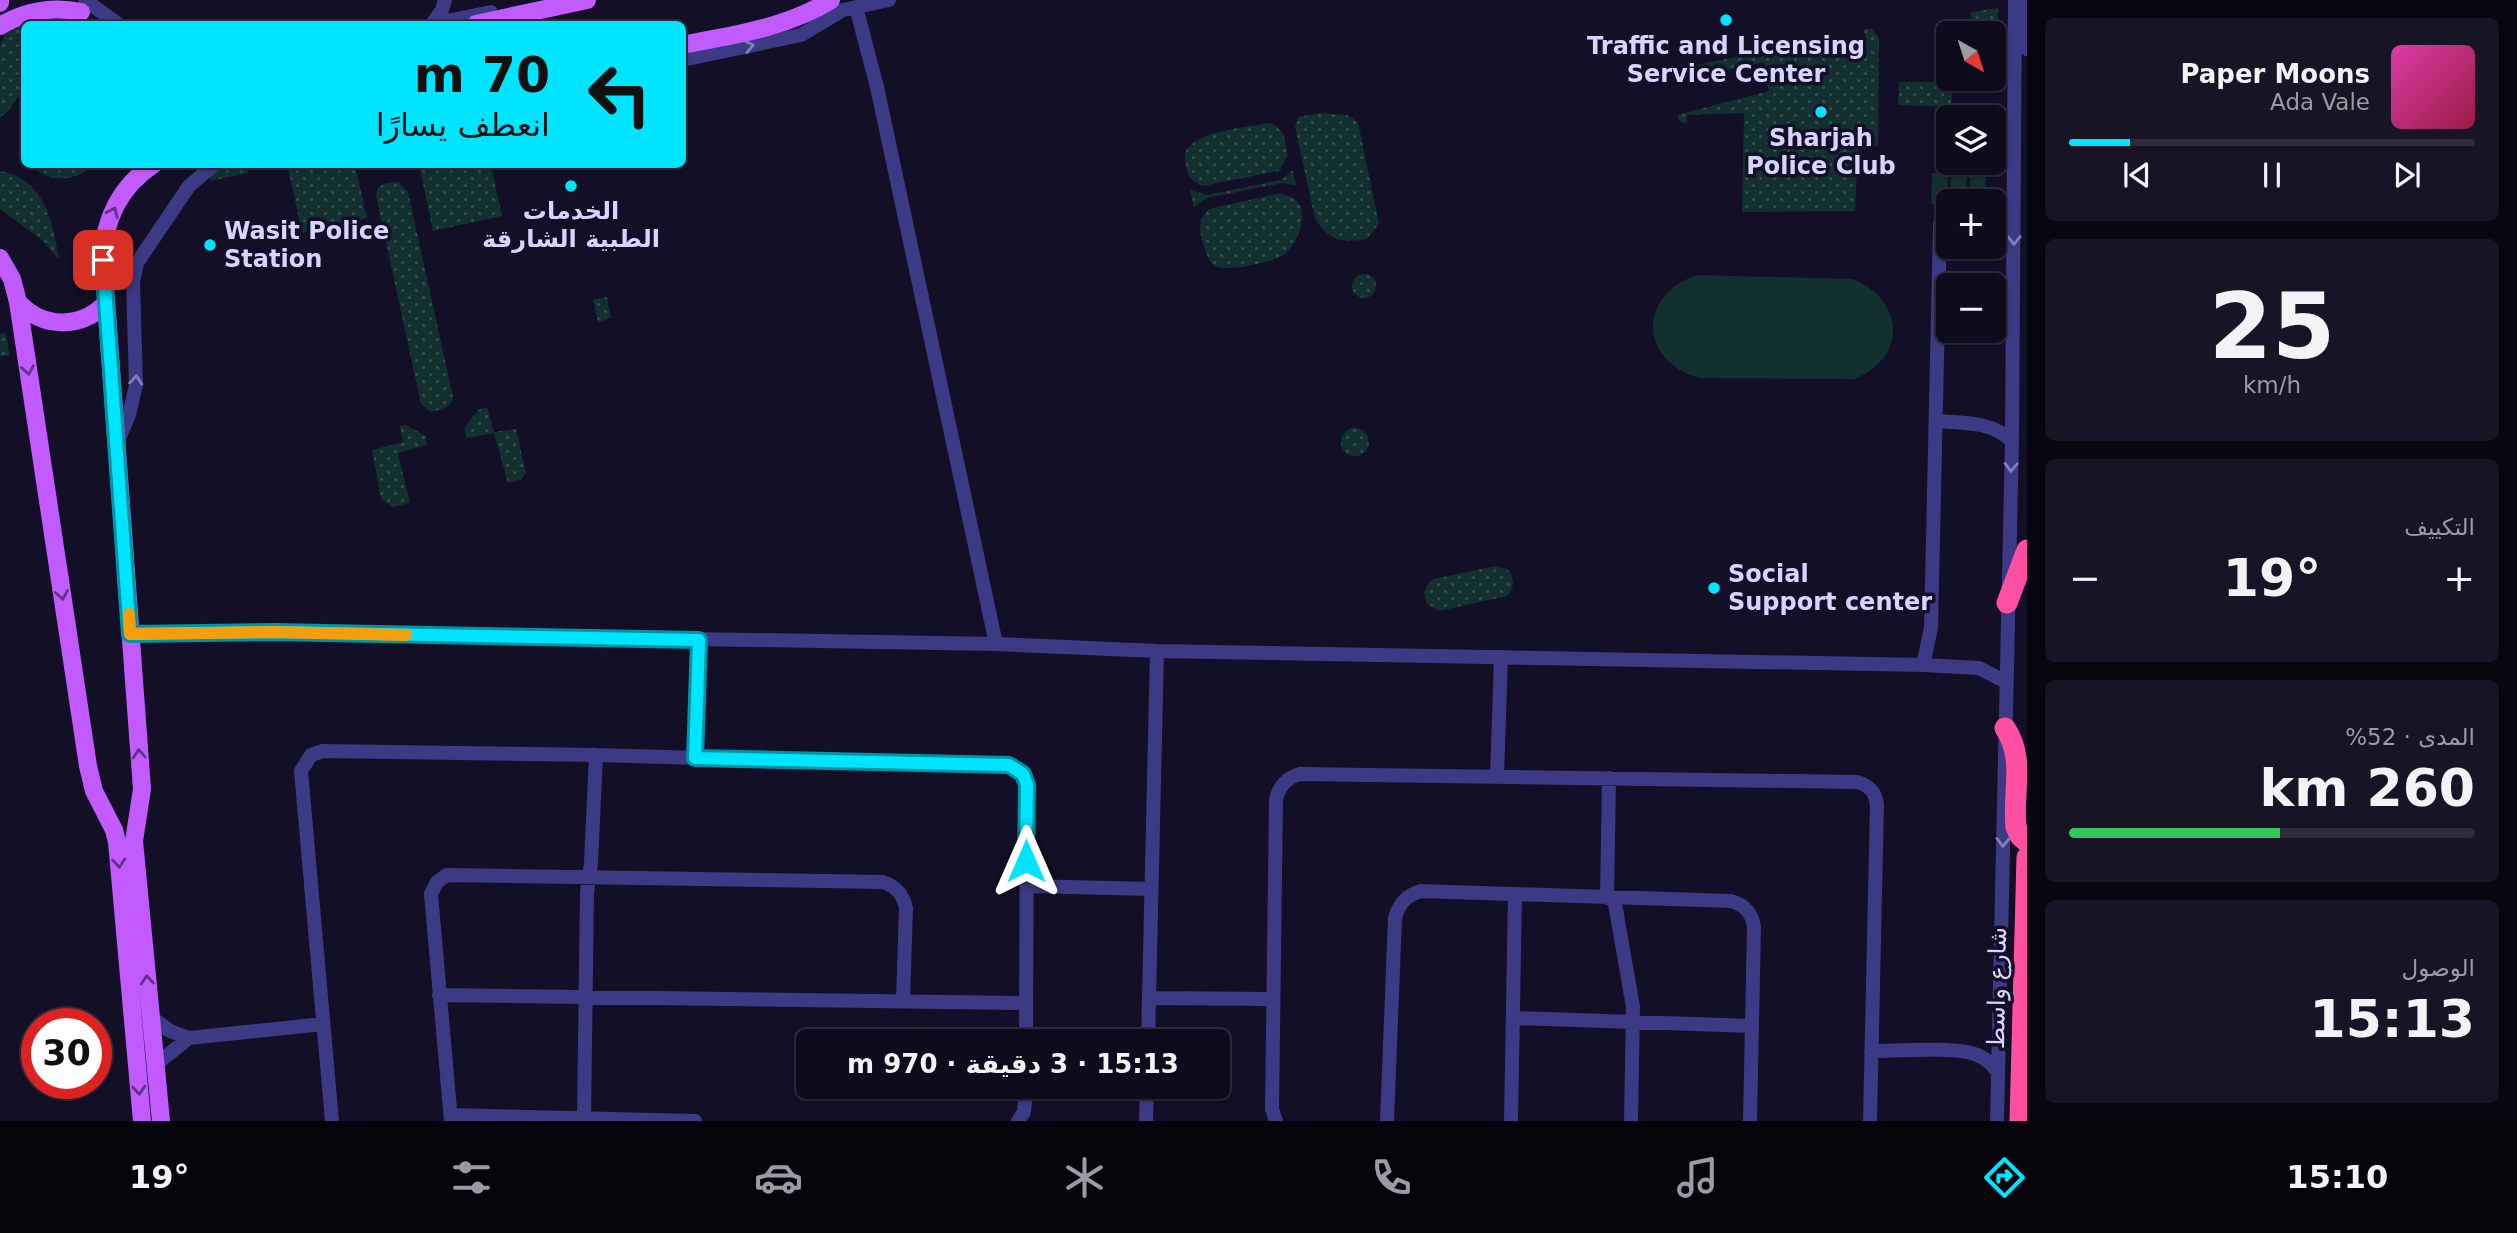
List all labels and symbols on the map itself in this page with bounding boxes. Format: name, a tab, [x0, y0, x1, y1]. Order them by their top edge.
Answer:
marker: Traffic and Licensing Service Center	[1718, 12, 1734, 28]
north arrow	[1936, 21, 2006, 91]
place label: Traffic and Licensing Service Center	[1587, 32, 1865, 88]
one-way arrow	[743, 40, 755, 55]
marker: Sharjah Police Club	[1813, 104, 1829, 120]
place label: Sharjah Police Club	[1746, 124, 1896, 180]
marker: الخدمات الطبية الشارقة	[563, 178, 579, 194]
place label: الخدمات الطبية الشارقة	[482, 197, 660, 253]
one-way arrow	[105, 207, 119, 219]
place label: Wasit Police Station	[224, 217, 389, 273]
pin	[73, 230, 133, 290]
one-way arrow	[2007, 234, 2022, 245]
marker: Wasit Police Station	[202, 237, 218, 253]
one-way arrow	[20, 364, 35, 375]
one-way arrow	[128, 374, 143, 385]
one-way arrow	[2004, 462, 2019, 473]
place label: Social Support center	[1728, 560, 1932, 616]
marker: Social Support center	[1706, 580, 1722, 596]
one-way arrow	[54, 589, 69, 600]
one-way arrow	[132, 748, 147, 759]
position arrow	[989, 824, 1063, 898]
one-way arrow	[1995, 837, 2011, 847]
one-way arrow	[111, 858, 126, 869]
street label: شارع واسط	[1982, 927, 2012, 1049]
one-way arrow	[140, 974, 155, 985]
speed limit sign: 30	[21, 1008, 112, 1099]
one-way arrow	[131, 1085, 146, 1096]

